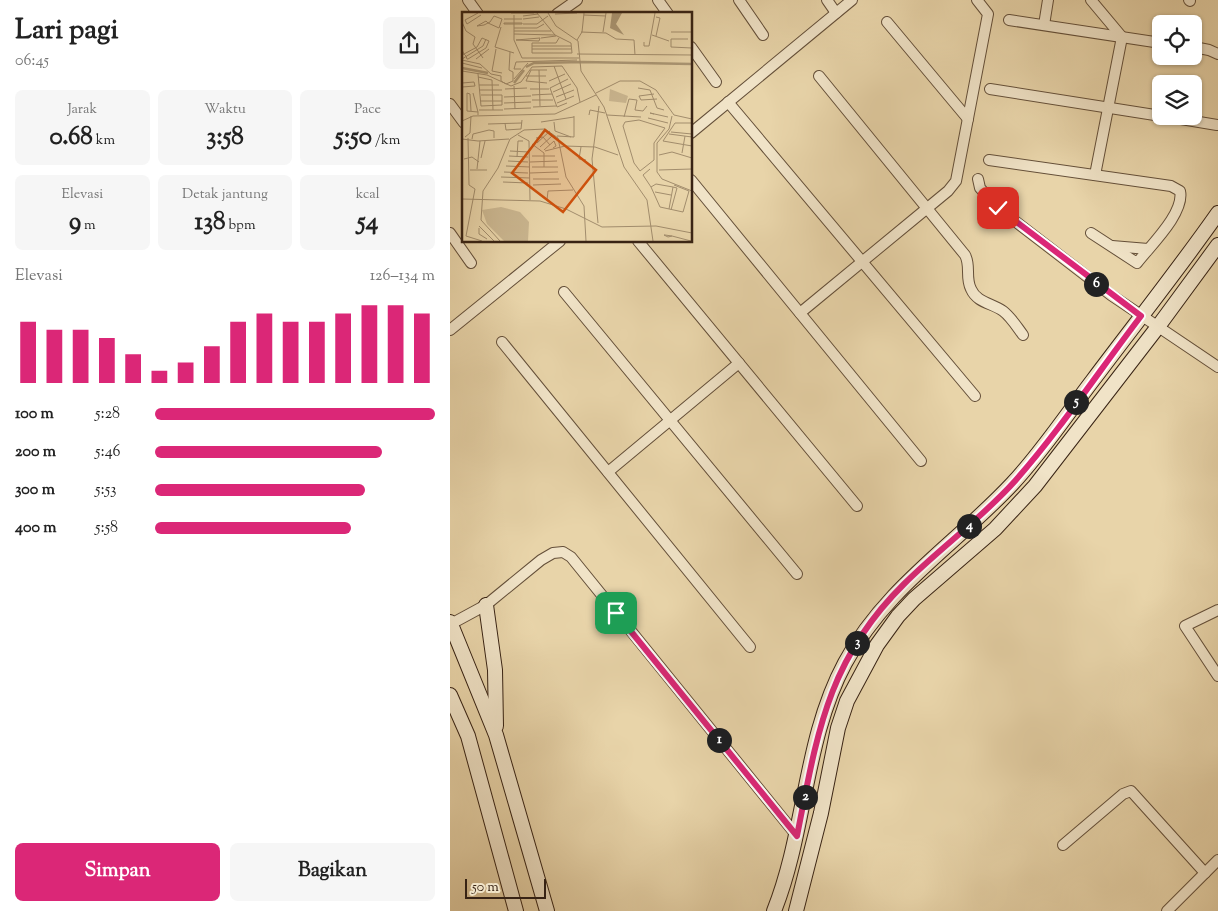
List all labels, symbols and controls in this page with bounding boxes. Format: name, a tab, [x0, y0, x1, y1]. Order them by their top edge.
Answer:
text: Lari pagi	[15, 11, 119, 51]
inset map	[462, 12, 692, 242]
map controls	[1152, 15, 1202, 125]
button: locate	[1152, 15, 1202, 65]
button: share	[383, 17, 435, 69]
text: 06:45	[15, 50, 49, 73]
button: layers	[1152, 75, 1202, 125]
text: Jarak	[68, 100, 97, 120]
text: Waktu	[204, 100, 246, 120]
text: Pace	[354, 100, 381, 120]
text: 0.68	[50, 120, 93, 156]
text: 3:58	[206, 120, 244, 156]
text: 5:50	[335, 120, 372, 156]
text: km	[93, 131, 115, 151]
text: /km	[372, 131, 400, 151]
text: Elevasi	[61, 185, 103, 205]
text: Detak jantung	[182, 185, 268, 205]
text: kcal	[356, 185, 380, 205]
pin	[977, 187, 1019, 229]
icon: check	[984, 194, 1012, 222]
text: 9	[69, 205, 81, 241]
text: 138	[195, 205, 226, 241]
text: 54	[357, 205, 378, 241]
text: m	[81, 216, 96, 236]
text: bpm	[226, 216, 255, 236]
text: Elevasi	[15, 265, 63, 288]
text: 126–134 m	[370, 265, 435, 288]
pin: 6	[1084, 272, 1108, 296]
text: 6	[1093, 274, 1100, 294]
pin: 5	[1064, 390, 1088, 414]
text: 5	[1074, 392, 1079, 412]
text: 100 m	[15, 403, 54, 426]
text: 5:28	[95, 403, 120, 426]
text: 200 m	[15, 441, 56, 464]
text: 5:46	[95, 441, 121, 464]
text: 300 m	[15, 479, 55, 502]
text: 5:53	[95, 479, 117, 502]
pin: 4	[956, 514, 982, 538]
text: 4	[966, 516, 973, 536]
text: 400 m	[15, 517, 57, 540]
text: 5:58	[95, 517, 118, 540]
pin	[595, 592, 637, 634]
icon: arrive	[602, 599, 630, 627]
pin: 3	[844, 630, 870, 656]
text: 3	[855, 633, 860, 653]
pin: 1	[706, 728, 732, 752]
text: 1	[717, 730, 722, 750]
pin: 2	[792, 784, 818, 810]
text: 2	[802, 787, 809, 807]
button: Simpan	[15, 843, 220, 901]
button: Bagikan	[230, 843, 435, 901]
scale bar	[465, 876, 546, 899]
text: 50 m	[472, 878, 499, 898]

